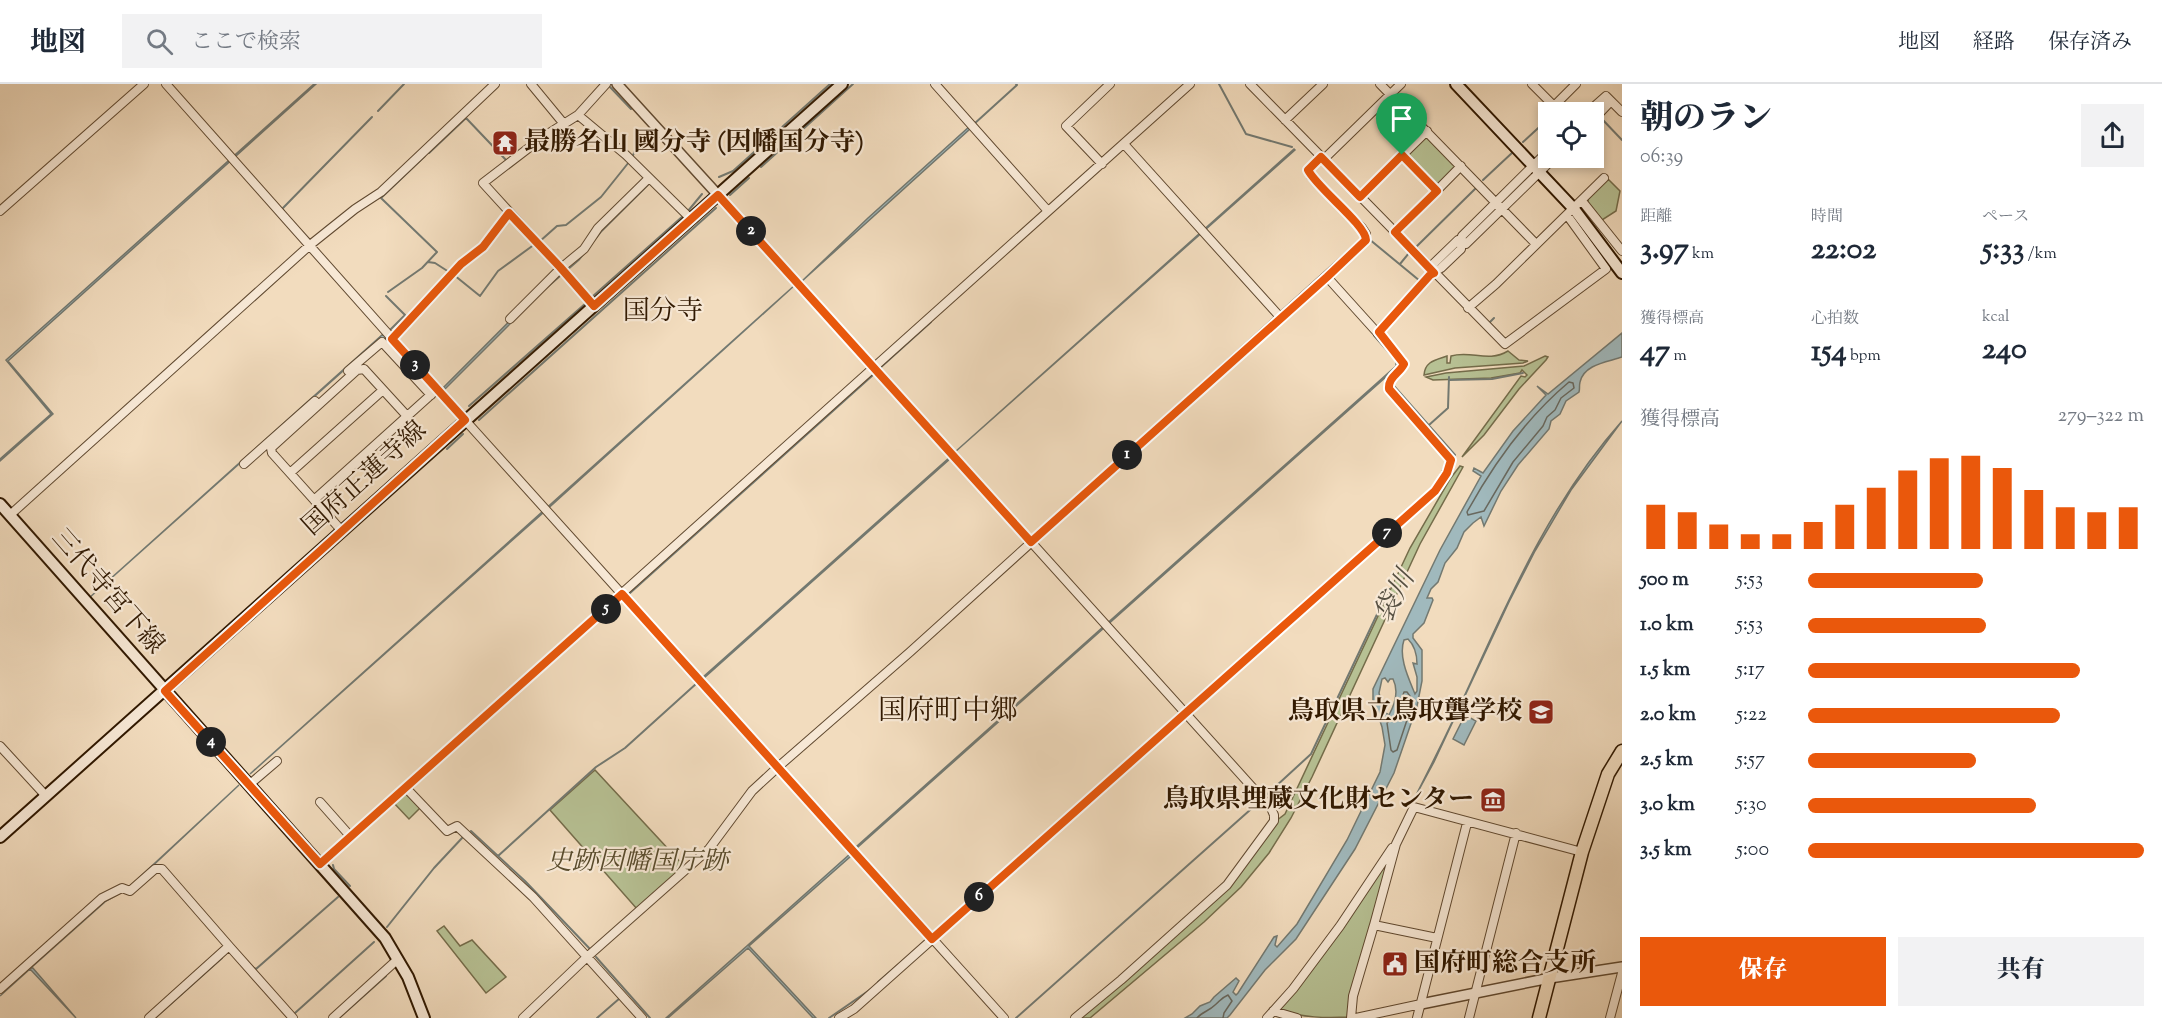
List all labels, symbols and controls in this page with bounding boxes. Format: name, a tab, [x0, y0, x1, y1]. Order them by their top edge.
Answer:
search box	[122, 14, 542, 68]
text: 地図	[30, 24, 86, 64]
icon: search	[143, 25, 176, 58]
text: ここで検索	[191, 27, 301, 59]
text: 地図	[1898, 28, 1940, 58]
text: 経路	[1973, 28, 2015, 58]
text: 保存済み	[2048, 28, 2132, 58]
pin	[1376, 93, 1427, 155]
text: 朝のラン	[1640, 96, 1772, 144]
icon: arrive	[1385, 102, 1418, 135]
map controls	[1538, 102, 1604, 168]
button: locate	[1538, 102, 1604, 168]
button: share	[2081, 104, 2144, 167]
place label: 最勝名山 國分寺 (因幡国分寺)	[524, 125, 864, 162]
temple icon: 最勝名山 國分寺 (因幡国分寺)	[490, 128, 520, 158]
text: 06:39	[1640, 143, 1683, 172]
text: 距離	[1640, 206, 1672, 229]
text: 時間	[1811, 206, 1843, 229]
text: ペース	[1982, 206, 2029, 229]
pin: 2	[736, 216, 766, 246]
text: 2	[747, 219, 755, 242]
text: 3.97	[1640, 229, 1689, 272]
text: 22:02	[1811, 229, 1876, 272]
text: 5:33	[1982, 229, 2024, 272]
text: km	[1689, 243, 1714, 266]
text: /km	[2024, 243, 2057, 266]
district label: 国分寺	[623, 293, 704, 332]
text: kcal	[1982, 306, 2010, 329]
text: 獲得標高	[1640, 308, 1704, 331]
text: 心拍数	[1811, 308, 1859, 331]
text: 240	[1982, 329, 2027, 372]
text: 47	[1640, 331, 1670, 374]
text: 154	[1811, 331, 1847, 374]
text: m	[1670, 345, 1687, 368]
text: bpm	[1847, 345, 1881, 368]
pin: 3	[400, 350, 430, 380]
text: 3	[412, 353, 418, 376]
text: 279–322 m	[2058, 402, 2144, 431]
text: 獲得標高	[1640, 406, 1720, 435]
street label: 国府正蓮寺線	[295, 413, 435, 545]
pin: 1	[1112, 440, 1142, 470]
text: 1	[1124, 443, 1130, 466]
pin: 7	[1372, 518, 1402, 548]
street label: 三代寺宮下線	[42, 521, 172, 663]
text: 7	[1383, 521, 1391, 544]
water label: 袋川	[1366, 561, 1427, 630]
text: 500 m	[1640, 566, 1689, 595]
text: 5:53	[1736, 566, 1763, 595]
pin: 5	[591, 594, 621, 624]
text: 5	[603, 597, 609, 620]
text: 1.0 km	[1640, 611, 1694, 640]
text: 5:53	[1736, 611, 1763, 640]
text: 1.5 km	[1640, 656, 1690, 685]
text: 5:17	[1736, 656, 1765, 685]
district label: 国府町中郷	[878, 692, 1018, 732]
place label: 鳥取県立鳥取聾学校	[1288, 694, 1522, 731]
school or university icon: 鳥取県立鳥取聾学校	[1526, 697, 1556, 727]
text: 2.0 km	[1640, 701, 1696, 730]
text: 5:22	[1736, 701, 1767, 730]
pin: 4	[196, 727, 226, 757]
text: 4	[207, 730, 215, 753]
text: 2.5 km	[1640, 746, 1693, 775]
text: 5:57	[1736, 746, 1765, 775]
place label: 鳥取県埋蔵文化財センター	[1163, 782, 1474, 819]
museum icon: 鳥取県埋蔵文化財センター	[1478, 785, 1508, 815]
text: 3.0 km	[1640, 791, 1695, 820]
text: 5:30	[1736, 791, 1767, 820]
text: 3.5 km	[1640, 836, 1692, 865]
text: 5:00	[1736, 836, 1769, 865]
park label: 史跡因幡国庁跡	[546, 844, 732, 881]
pin: 6	[964, 882, 994, 912]
text: 6	[975, 885, 983, 908]
button: 保存	[1640, 937, 1886, 1006]
button: 共有	[1898, 937, 2144, 1006]
place label: 国府町総合支所	[1414, 946, 1596, 983]
public building icon: 国府町総合支所	[1380, 949, 1410, 979]

